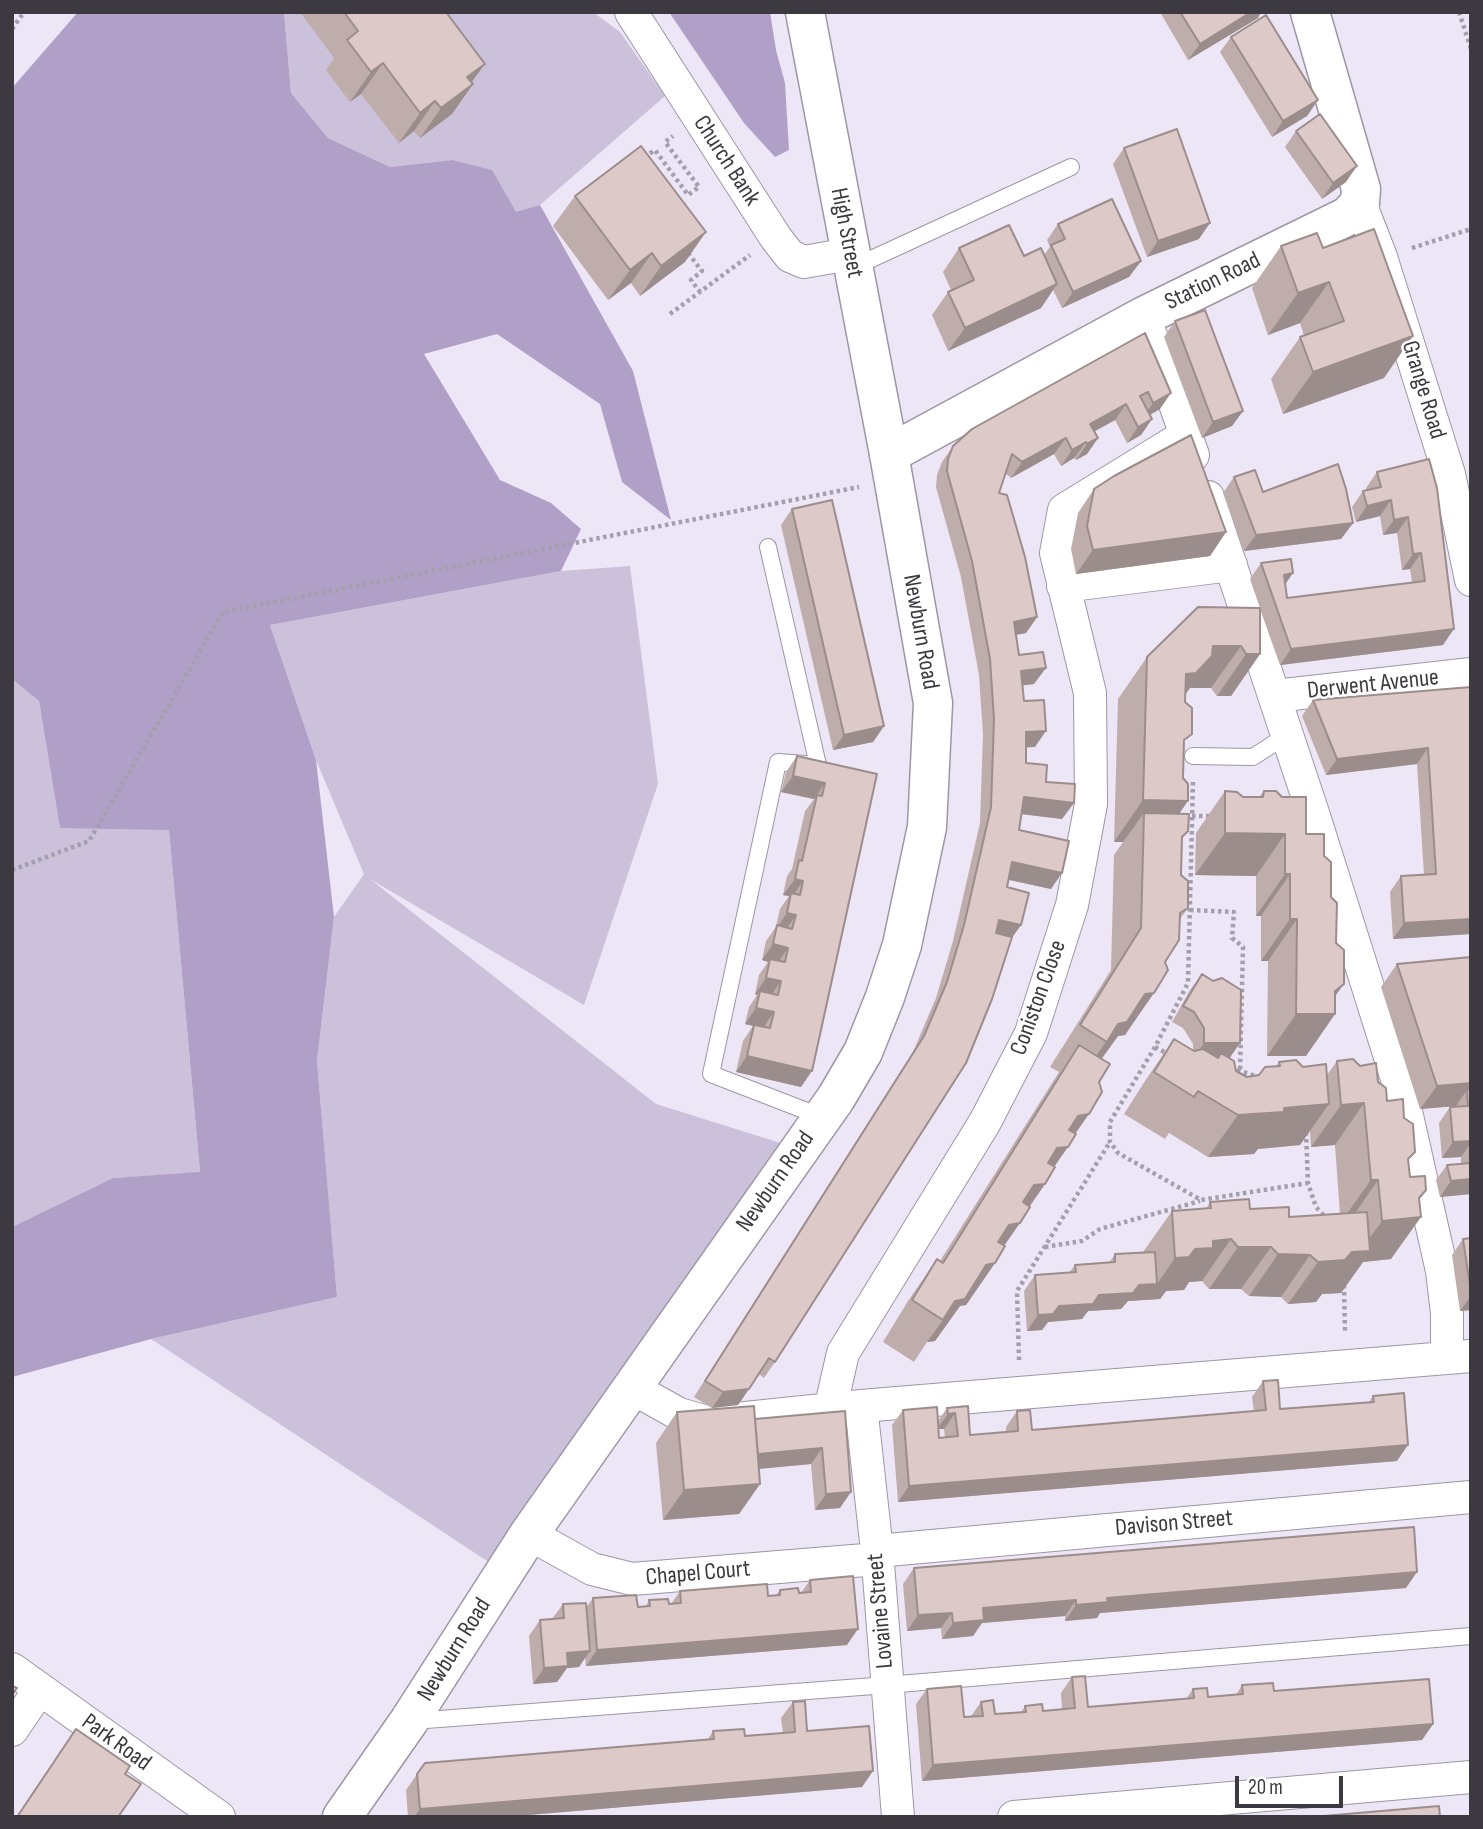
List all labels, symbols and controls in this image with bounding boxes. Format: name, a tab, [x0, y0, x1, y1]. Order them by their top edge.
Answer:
street label: Church Bank	[686, 111, 766, 211]
street label: High Street	[823, 186, 869, 280]
street label: Station Road	[1161, 247, 1265, 317]
street label: Grange Road	[1394, 338, 1452, 442]
street label: Newburn Road	[896, 572, 944, 692]
street label: Derwent Avenue	[1306, 664, 1440, 706]
street label: Coniston Close	[1005, 937, 1073, 1059]
street label: Newburn Road	[731, 1126, 821, 1238]
street label: Davison Street	[1114, 1505, 1234, 1543]
street label: Lovaine Street	[862, 1552, 900, 1670]
street label: Chapel Court	[644, 1555, 752, 1593]
street label: Newburn Road	[412, 1593, 498, 1707]
street label: Park Road	[76, 1708, 156, 1778]
scale bar	[1238, 1762, 1346, 1806]
text: 20 m	[1248, 1775, 1283, 1800]

